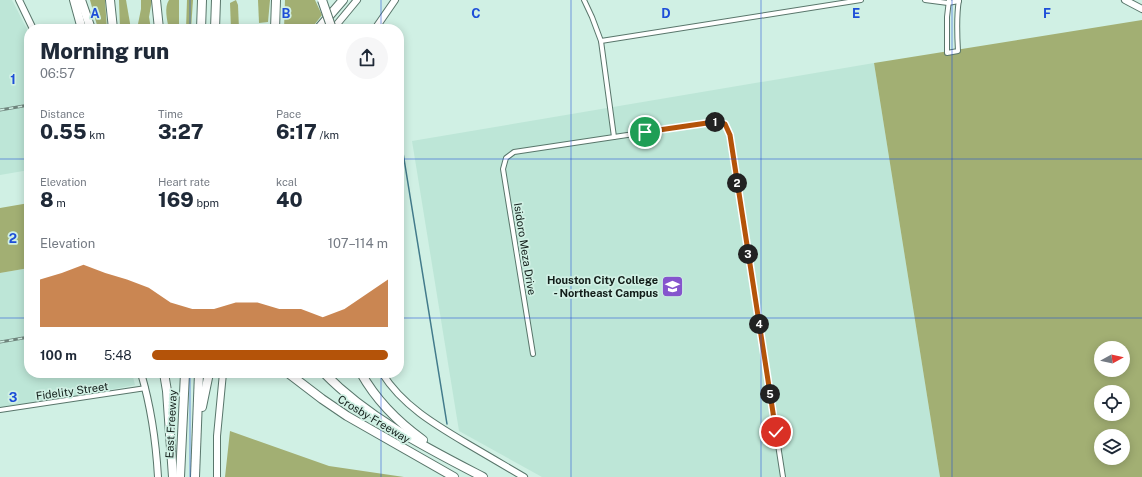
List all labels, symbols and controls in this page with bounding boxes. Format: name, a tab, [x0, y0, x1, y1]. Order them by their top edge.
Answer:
text: A	[90, 6, 100, 21]
text: B	[282, 6, 291, 21]
text: C	[471, 6, 481, 21]
text: D	[661, 6, 671, 21]
text: E	[852, 6, 860, 21]
text: F	[1043, 6, 1051, 21]
button: share	[346, 37, 388, 79]
text: Morning run	[40, 38, 169, 64]
text: 06:57	[40, 66, 75, 81]
text: 1	[10, 72, 16, 87]
text: Distance	[40, 108, 85, 120]
text: Time	[158, 108, 183, 120]
text: Pace	[276, 108, 301, 120]
pin: 1	[705, 112, 725, 132]
pin	[628, 115, 662, 149]
text: 1	[713, 116, 717, 128]
text: 0.55	[40, 120, 87, 144]
text: 3:27	[158, 120, 204, 144]
text: 6:17	[276, 120, 317, 144]
icon: arrive	[634, 121, 656, 143]
text: km	[87, 129, 105, 141]
text: /km	[317, 129, 339, 141]
pin: 2	[727, 173, 747, 193]
text: Elevation	[40, 176, 87, 188]
text: Heart rate	[158, 176, 210, 188]
text: kcal	[276, 176, 297, 188]
text: 2	[734, 177, 741, 189]
text: 8	[40, 188, 54, 212]
text: 169	[158, 188, 194, 212]
text: 40	[276, 188, 303, 212]
text: m	[54, 197, 66, 209]
text: bpm	[194, 197, 219, 209]
street label: Isidoro Meza Drive	[512, 202, 538, 296]
text: 2	[9, 231, 17, 246]
text: Elevation	[40, 236, 95, 251]
text: 107–114 m	[328, 236, 388, 251]
pin: 3	[738, 244, 758, 264]
text: 3	[744, 248, 752, 260]
school or university icon: Houston City College - Northeast Campus	[660, 273, 686, 299]
place label: Houston City College - Northeast Campus	[547, 274, 658, 299]
pin: 4	[749, 314, 769, 334]
text: 4	[755, 318, 763, 330]
north arrow	[1094, 341, 1130, 377]
map controls	[1094, 341, 1130, 465]
text: 100 m	[40, 348, 77, 363]
text: 5:48	[104, 348, 132, 363]
street label: Fidelity Street	[35, 380, 109, 402]
pin: 5	[760, 384, 780, 404]
button: locate	[1094, 385, 1130, 421]
text: 5	[766, 388, 774, 400]
street label: East Freeway	[163, 389, 179, 459]
text: 3	[9, 390, 18, 405]
street label: Crosby Freeway	[336, 393, 412, 445]
pin	[759, 415, 793, 449]
icon: check	[765, 421, 787, 443]
button: layers	[1094, 429, 1130, 465]

